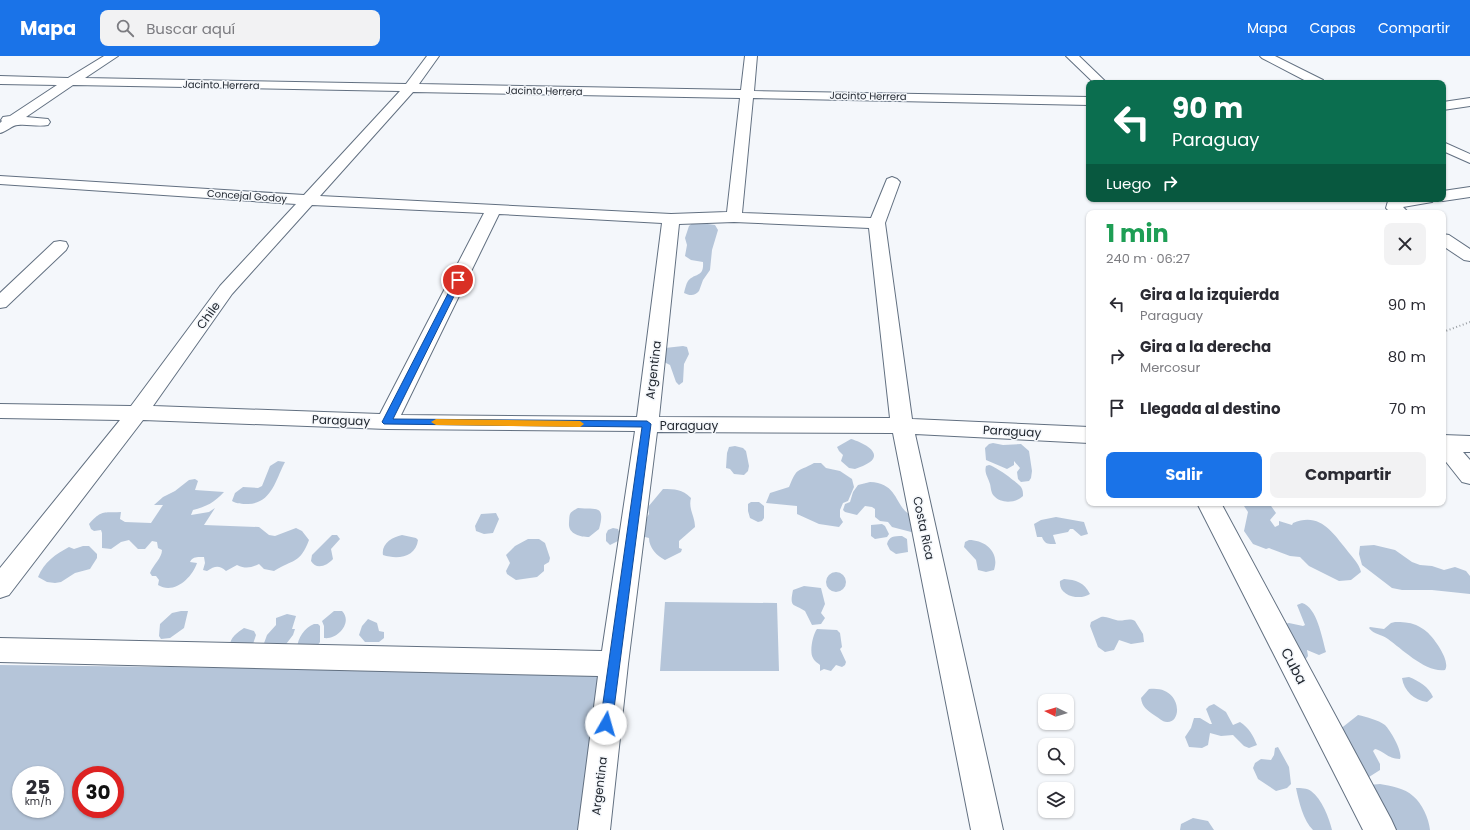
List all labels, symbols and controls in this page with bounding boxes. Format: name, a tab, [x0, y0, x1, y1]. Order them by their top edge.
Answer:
search box	[100, 10, 380, 46]
text: Mapa	[20, 15, 76, 42]
icon: search	[114, 17, 136, 39]
text: Buscar aquí	[146, 18, 235, 39]
text: Mapa	[1247, 18, 1287, 38]
text: Capas	[1309, 18, 1356, 38]
text: Compartir	[1378, 18, 1450, 38]
street label: Jacinto Herrera	[182, 77, 260, 93]
street label: Jacinto Herrera	[505, 83, 583, 99]
street label: Jacinto Herrera	[829, 88, 907, 104]
text: 90 m	[1172, 89, 1243, 128]
icon: left	[1106, 96, 1158, 148]
text: Paraguay	[1172, 127, 1259, 152]
icon: right	[1159, 172, 1181, 194]
text: Luego	[1106, 173, 1151, 194]
street label: Concejal Godoy	[207, 186, 288, 206]
text: 1 min	[1106, 217, 1169, 250]
button: close	[1384, 223, 1426, 265]
text: 240 m · 06:27	[1106, 249, 1190, 268]
pin	[441, 263, 475, 297]
icon: arrive	[447, 269, 469, 291]
text: Gira a la izquierda	[1140, 284, 1279, 305]
icon: left	[1106, 293, 1128, 315]
text: 90 m	[1388, 294, 1426, 315]
street label: Chile	[192, 298, 224, 332]
text: Paraguay	[1140, 306, 1203, 325]
text: Gira a la derecha	[1140, 336, 1271, 357]
street label: Argentina	[641, 340, 665, 400]
icon: right	[1106, 345, 1128, 367]
text: 80 m	[1388, 346, 1426, 367]
text: Mercosur	[1140, 358, 1200, 377]
icon: arrive	[1106, 397, 1128, 419]
text: Llegada al destino	[1140, 398, 1281, 419]
text: 70 m	[1389, 398, 1426, 419]
street label: Paraguay	[312, 410, 371, 430]
street label: Paraguay	[660, 417, 718, 434]
street label: Paraguay	[982, 421, 1042, 441]
button: Salir	[1106, 452, 1262, 498]
button: Compartir	[1270, 452, 1426, 498]
street label: Costa Rica	[909, 495, 939, 561]
street label: Cuba	[1276, 644, 1312, 688]
north arrow	[1038, 694, 1074, 730]
map controls	[1038, 694, 1074, 818]
position arrow	[585, 703, 627, 745]
button: search	[1038, 738, 1074, 774]
street label: Argentina	[587, 756, 611, 816]
speed limit sign: 30	[72, 766, 124, 818]
text: 25	[26, 773, 50, 801]
button: layers	[1038, 782, 1074, 818]
text: km/h	[25, 794, 51, 809]

